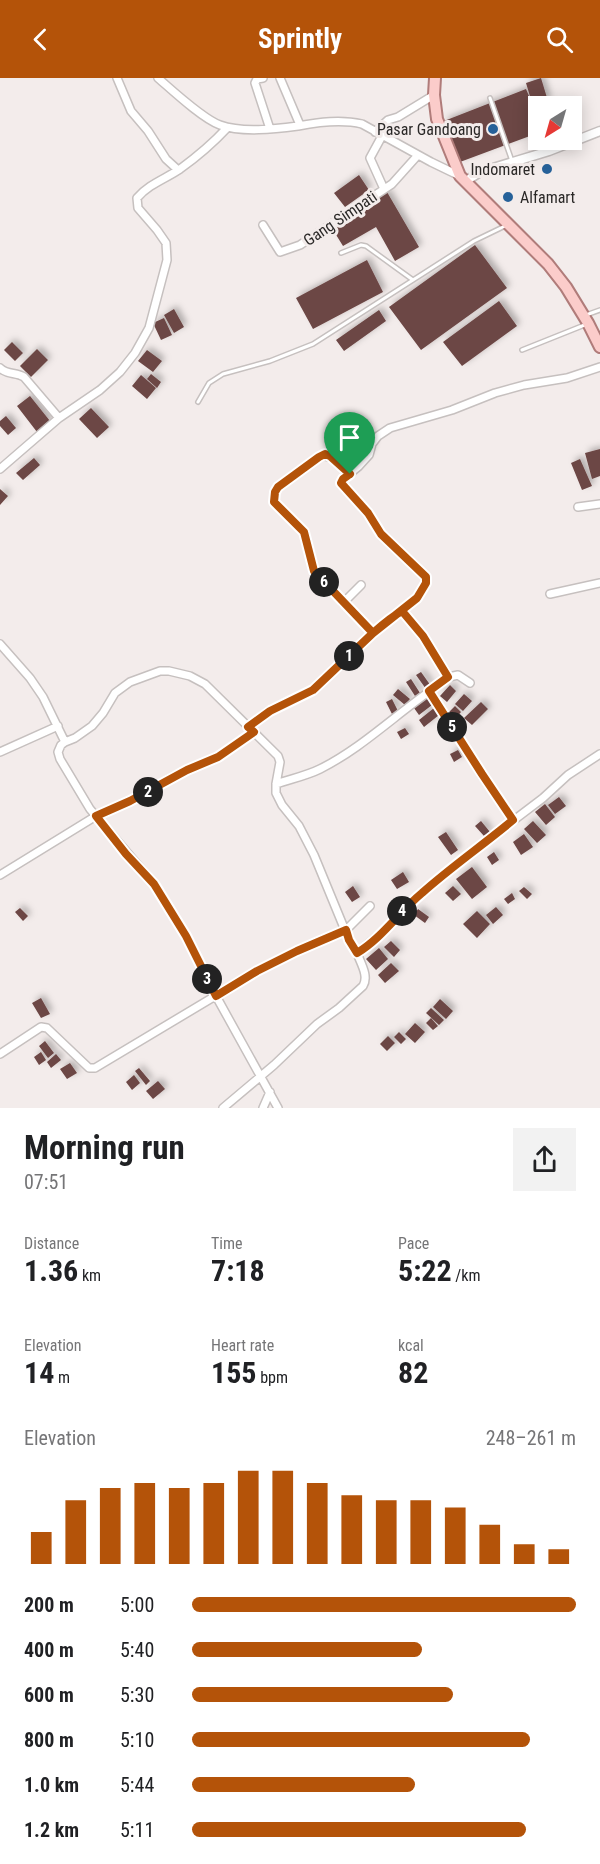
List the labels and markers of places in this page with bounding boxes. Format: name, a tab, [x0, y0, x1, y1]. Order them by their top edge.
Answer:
place label: Pasar Gandoang	[377, 120, 481, 139]
marker: Pasar Gandoang	[486, 122, 500, 136]
place label: Indomaret	[471, 160, 535, 179]
marker: Indomaret	[540, 162, 554, 176]
place label: Alfamart	[520, 188, 576, 207]
marker: Alfamart	[501, 190, 515, 204]
pin	[324, 412, 375, 474]
pin: 6	[309, 567, 339, 597]
pin: 1	[334, 641, 364, 671]
pin: 5	[437, 712, 467, 742]
pin: 2	[133, 777, 163, 807]
pin: 4	[387, 896, 417, 926]
pin: 3	[192, 964, 222, 994]

